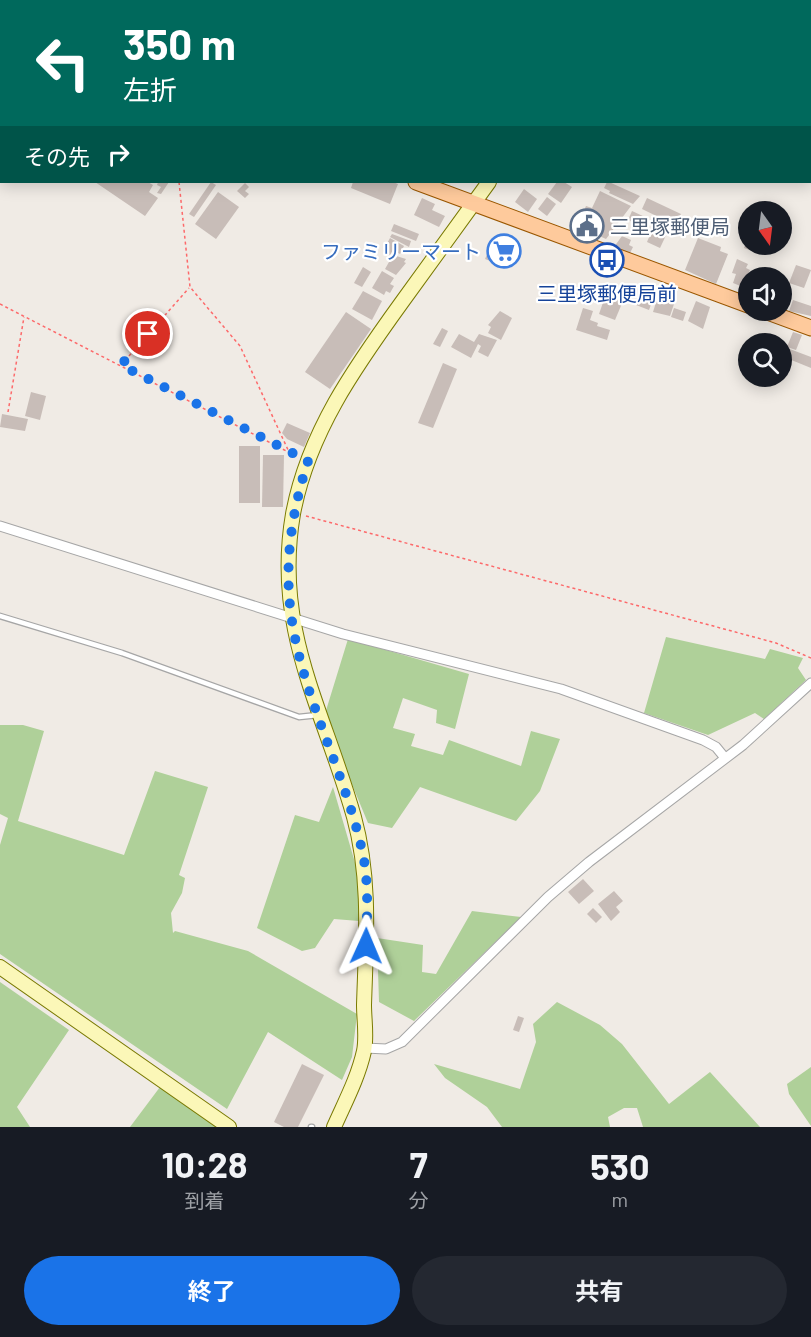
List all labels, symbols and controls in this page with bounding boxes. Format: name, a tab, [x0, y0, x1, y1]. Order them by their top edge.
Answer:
text: 350 m	[123, 18, 236, 68]
icon: left	[24, 24, 102, 102]
text: 左折	[123, 73, 177, 105]
icon: right	[102, 138, 135, 171]
text: その先	[24, 143, 90, 169]
north arrow	[738, 201, 792, 255]
map controls	[738, 201, 792, 387]
public building icon: 三里塚郵便局	[569, 208, 605, 244]
place label: 三里塚郵便局	[610, 214, 730, 238]
supermarket icon: ファミリーマート	[486, 233, 522, 269]
place label: ファミリーマート	[321, 239, 481, 263]
bus stop icon: 三里塚郵便局前	[589, 242, 625, 278]
button: sound	[738, 267, 792, 321]
place label: 三里塚郵便局前	[537, 281, 677, 305]
pin	[122, 308, 173, 359]
icon: arrive	[131, 317, 164, 350]
button: search	[738, 333, 792, 387]
position arrow	[334, 914, 398, 978]
text: 10:28	[161, 1142, 247, 1185]
text: 7	[410, 1142, 428, 1185]
text: 530	[590, 1144, 650, 1187]
text: m	[612, 1187, 628, 1211]
text: 到着	[184, 1188, 224, 1212]
text: 分	[409, 1188, 429, 1212]
button: 終了	[24, 1256, 400, 1325]
button: 共有	[412, 1256, 787, 1325]

